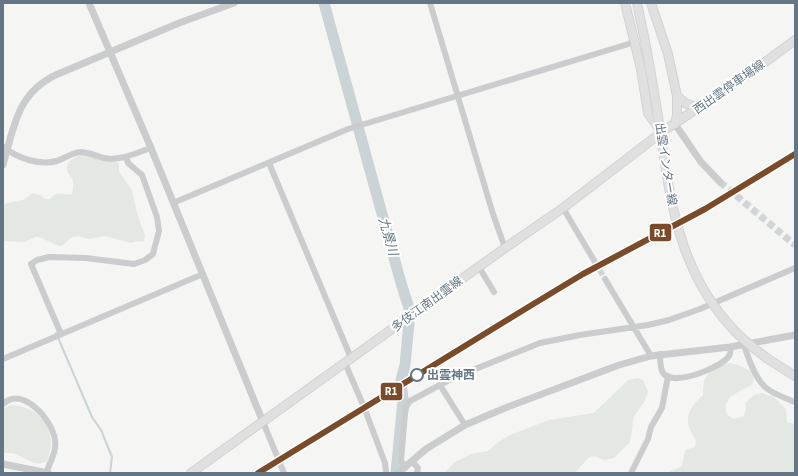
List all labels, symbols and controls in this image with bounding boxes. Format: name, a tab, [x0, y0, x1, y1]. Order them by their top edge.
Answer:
street label: 西出雲停車場線	[690, 56, 769, 118]
street label: 出雲インター線	[651, 121, 680, 207]
water label: 九景川	[374, 215, 403, 259]
line badge: R1	[649, 223, 672, 242]
text: R1	[654, 226, 666, 241]
street label: 多伎江南出雲線	[388, 273, 466, 336]
place label: 出雲神西	[427, 367, 475, 384]
marker: 出雲神西	[410, 368, 424, 382]
line badge: R1	[380, 382, 403, 401]
text: R1	[385, 384, 397, 399]

